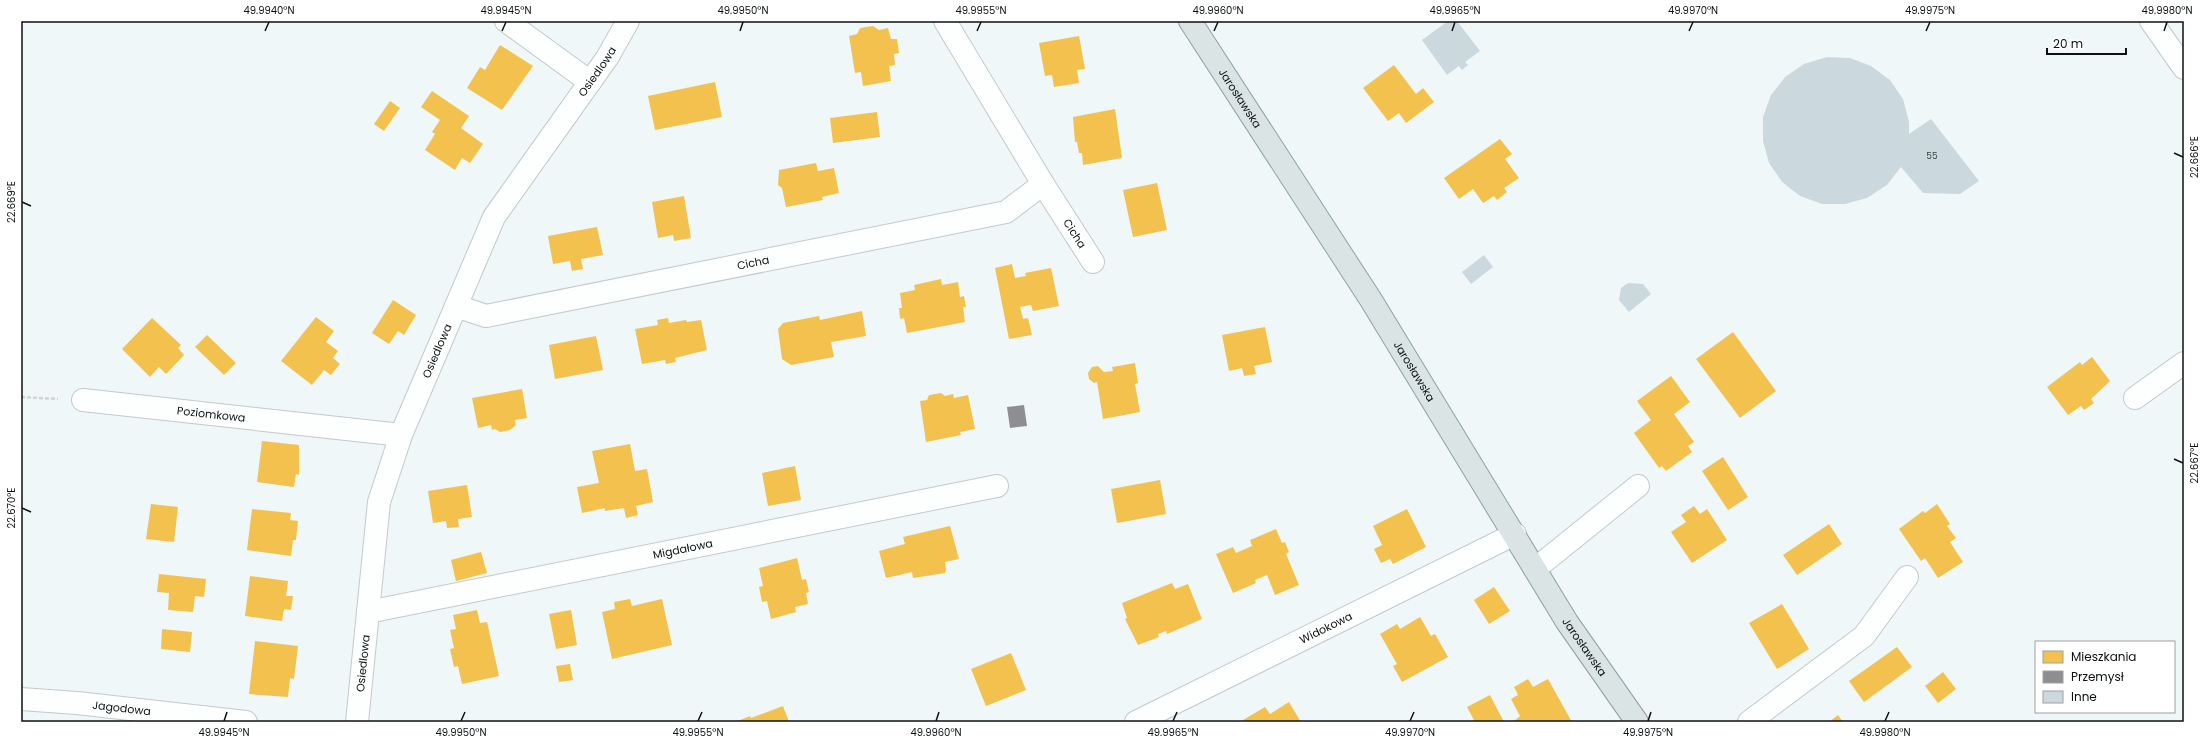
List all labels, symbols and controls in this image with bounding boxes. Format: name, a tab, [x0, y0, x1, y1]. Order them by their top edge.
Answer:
text: 49.9940°N	[244, 3, 295, 18]
text: 49.9945°N	[481, 3, 532, 18]
text: 49.9950°N	[718, 3, 768, 18]
text: 49.9955°N	[956, 3, 1006, 18]
text: 49.9960°N	[1192, 3, 1244, 18]
text: 49.9965°N	[1429, 3, 1481, 18]
text: 49.9970°N	[1668, 3, 1718, 18]
text: 49.9975°N	[1905, 3, 1955, 18]
text: 49.9980°N	[2141, 3, 2193, 18]
scale bar	[2047, 30, 2126, 56]
text: 20 m	[2053, 35, 2083, 52]
street label: Osiedlowa	[574, 44, 620, 100]
street label: Jarosławska	[1215, 65, 1265, 131]
text: 22.666°E	[2187, 136, 2202, 178]
house number: 55	[1926, 150, 1938, 162]
text: 22.669°E	[4, 181, 19, 223]
street label: Cicha	[1059, 216, 1090, 251]
street label: Cicha	[736, 252, 771, 274]
street label: Osiedlowa	[418, 321, 456, 381]
street label: Jarosławska	[1390, 338, 1439, 405]
street label: Poziomkowa	[176, 402, 246, 426]
text: 22.667°E	[2187, 443, 2202, 484]
text: 22.670°E	[4, 488, 19, 528]
street label: Migdałowa	[651, 535, 714, 563]
street label: Widokowa	[1297, 608, 1355, 648]
street label: Jarosławska	[1558, 615, 1611, 680]
street label: Osiedlowa	[352, 634, 374, 693]
legend	[2035, 641, 2175, 713]
text: Mieszkania	[2071, 648, 2137, 665]
text: Przemysł	[2071, 668, 2124, 685]
text: Inne	[2071, 688, 2097, 705]
street label: Jagodowa	[92, 697, 152, 719]
text: 49.9945°N	[199, 725, 250, 740]
text: 49.9950°N	[436, 725, 486, 740]
text: 49.9955°N	[673, 725, 723, 740]
text: 49.9960°N	[910, 725, 962, 740]
text: 49.9965°N	[1147, 725, 1199, 740]
text: 49.9970°N	[1385, 725, 1435, 740]
text: 49.9975°N	[1623, 725, 1673, 740]
text: 49.9980°N	[1859, 725, 1911, 740]

